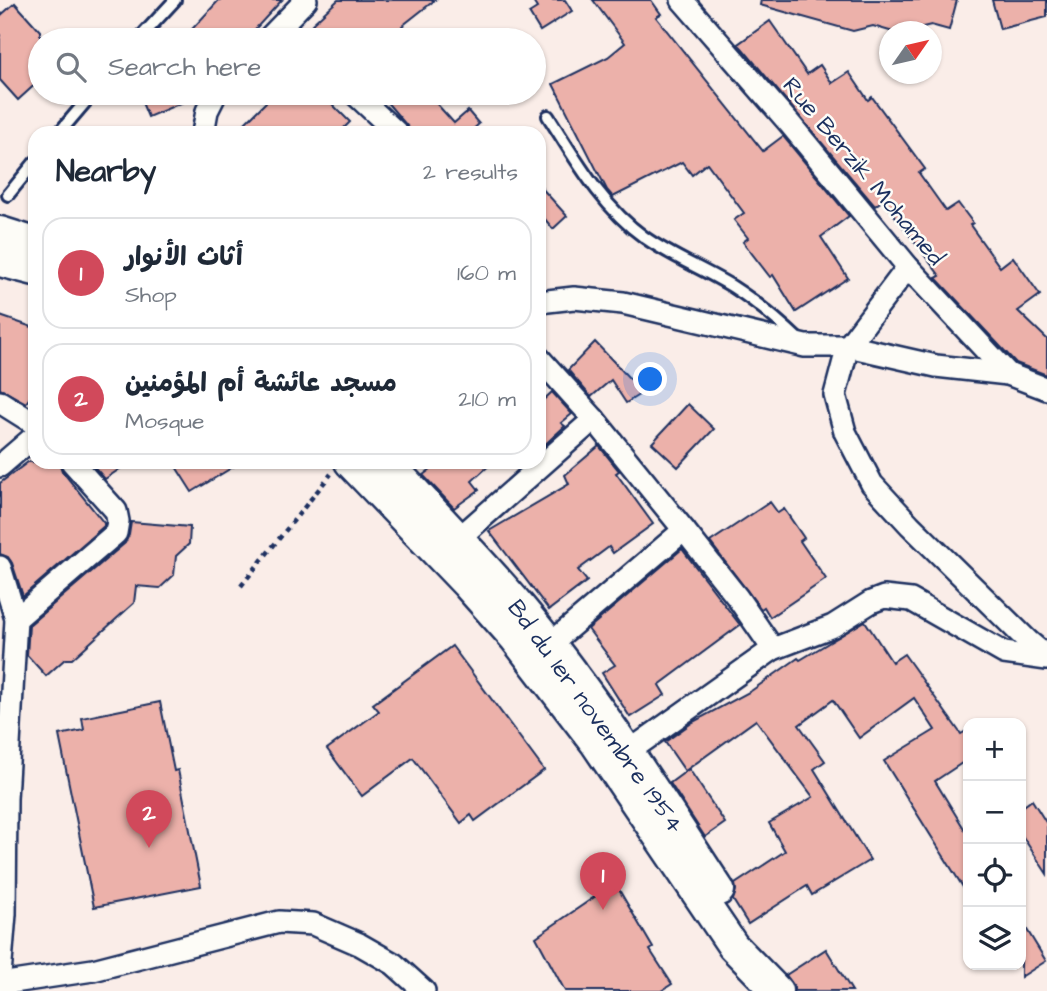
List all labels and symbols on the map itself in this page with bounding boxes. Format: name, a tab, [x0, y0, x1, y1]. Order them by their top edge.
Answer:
north arrow	[879, 21, 942, 84]
street label: Rue Berzik Mohamed	[774, 70, 952, 273]
your location	[633, 362, 667, 396]
street label: Bd du 1er novembre 1954	[499, 593, 692, 840]
pin: 2	[126, 790, 172, 848]
pin: 1	[580, 852, 626, 910]

